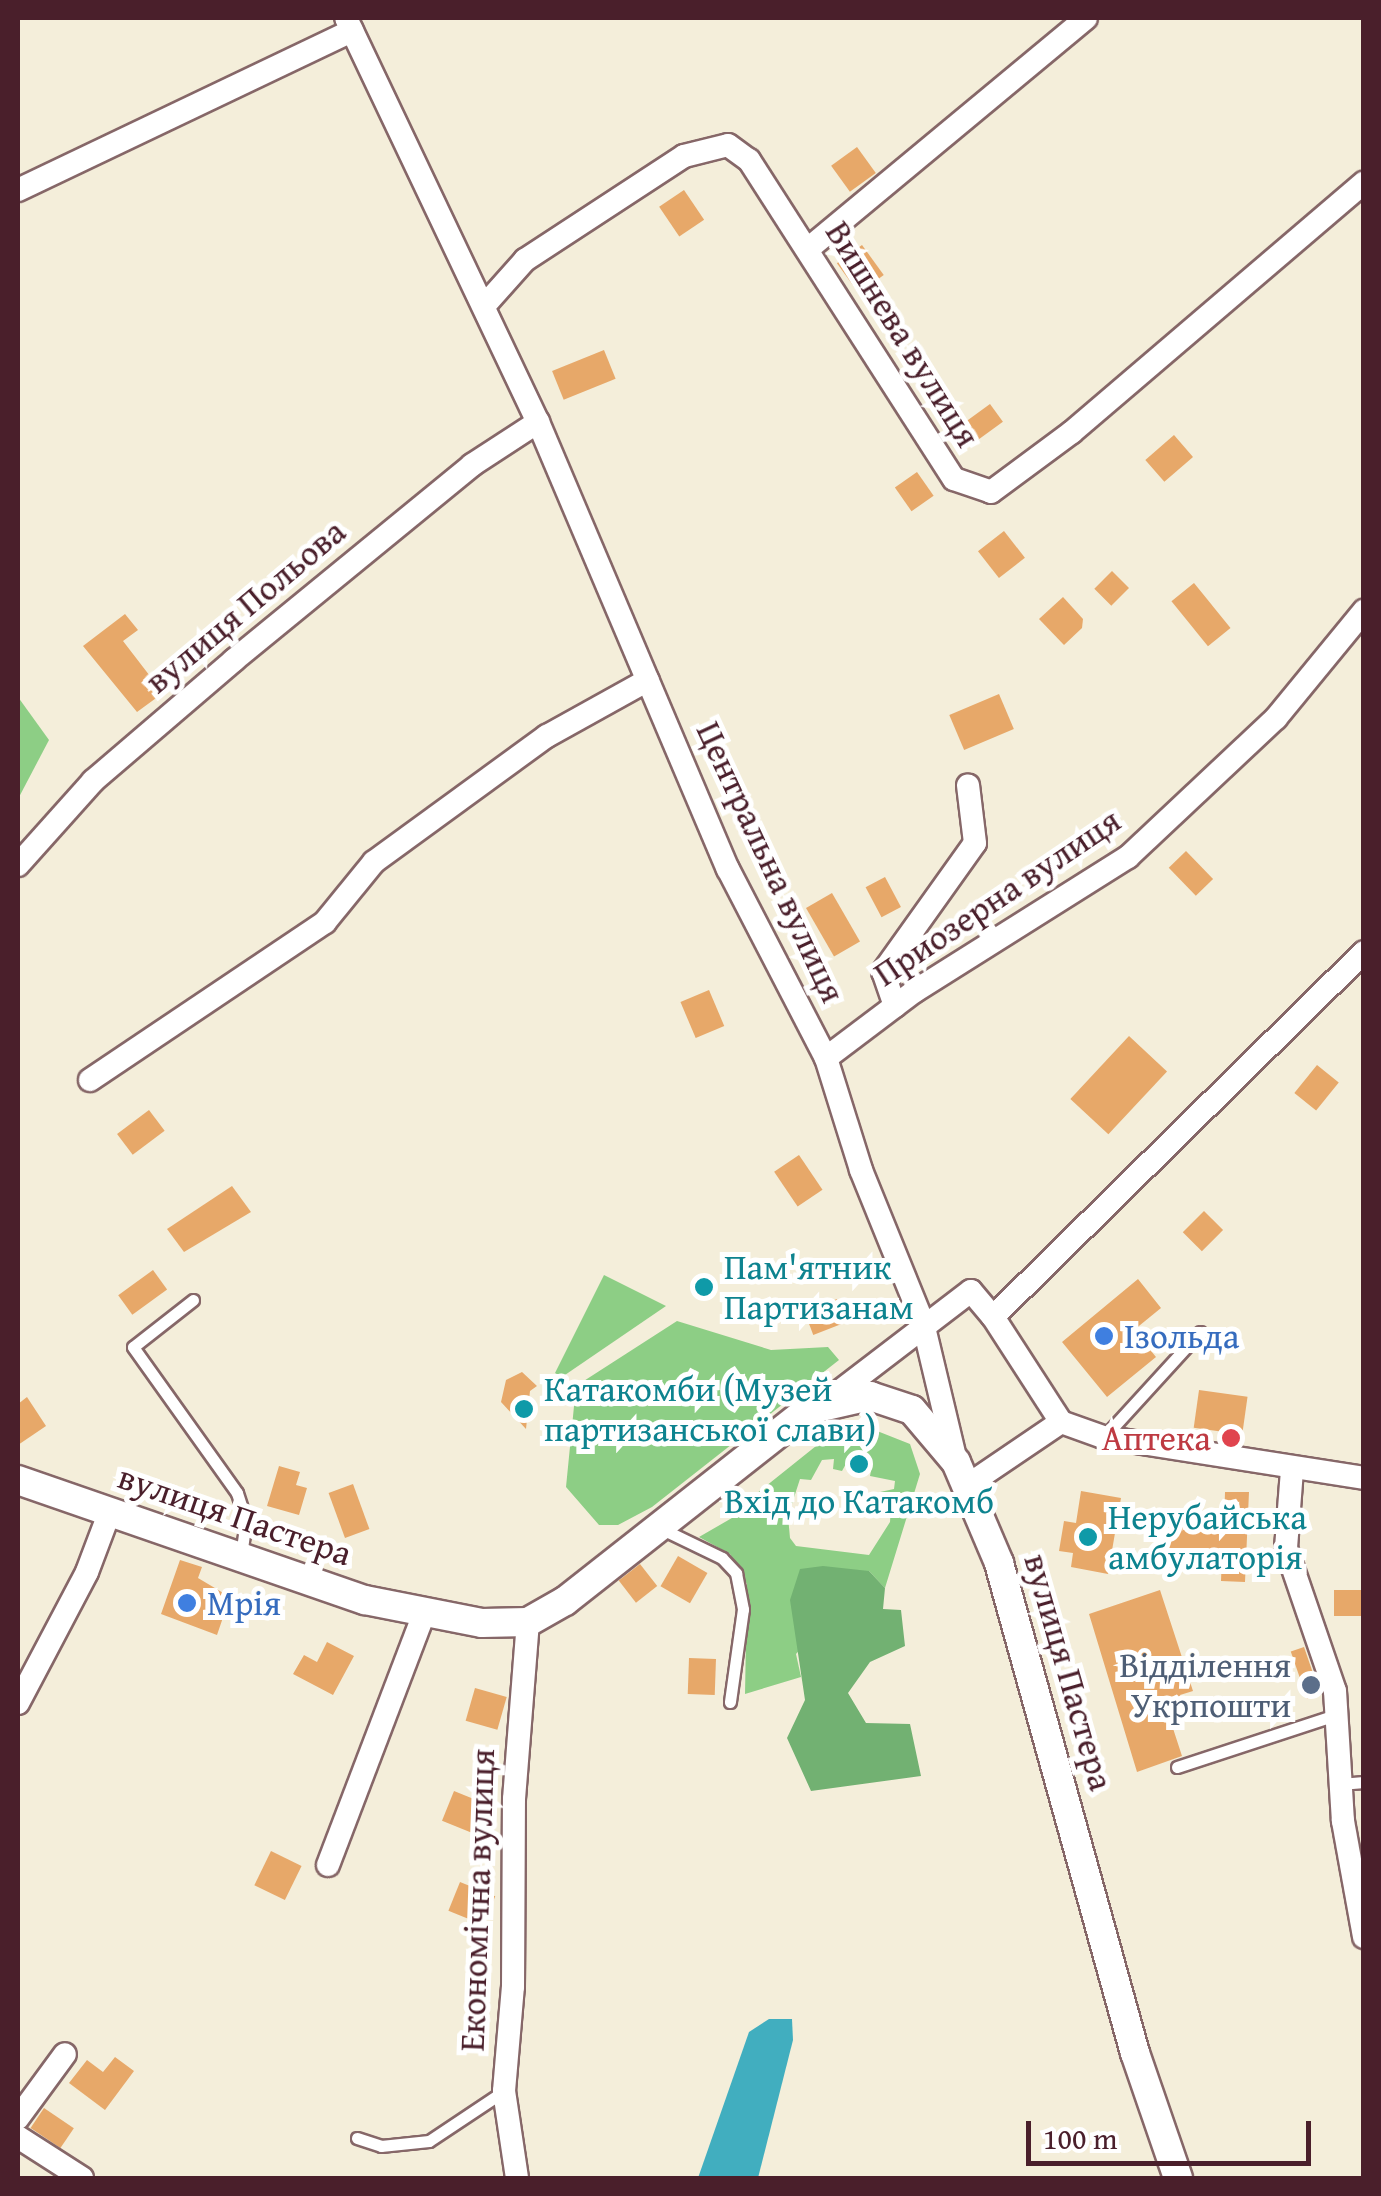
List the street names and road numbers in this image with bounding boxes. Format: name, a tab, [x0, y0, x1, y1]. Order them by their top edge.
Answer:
street label: Вишнева вулиця	[817, 214, 989, 454]
street label: вулиця Польова	[136, 510, 354, 702]
street label: Центральна вулиця	[688, 715, 854, 1009]
street label: Приозерна вулиця	[866, 799, 1128, 995]
street label: вулиця Пастера	[113, 1455, 357, 1575]
street label: вулиця Пастера	[1015, 1549, 1123, 1795]
street label: Економічна вулиця	[451, 1748, 503, 2052]

